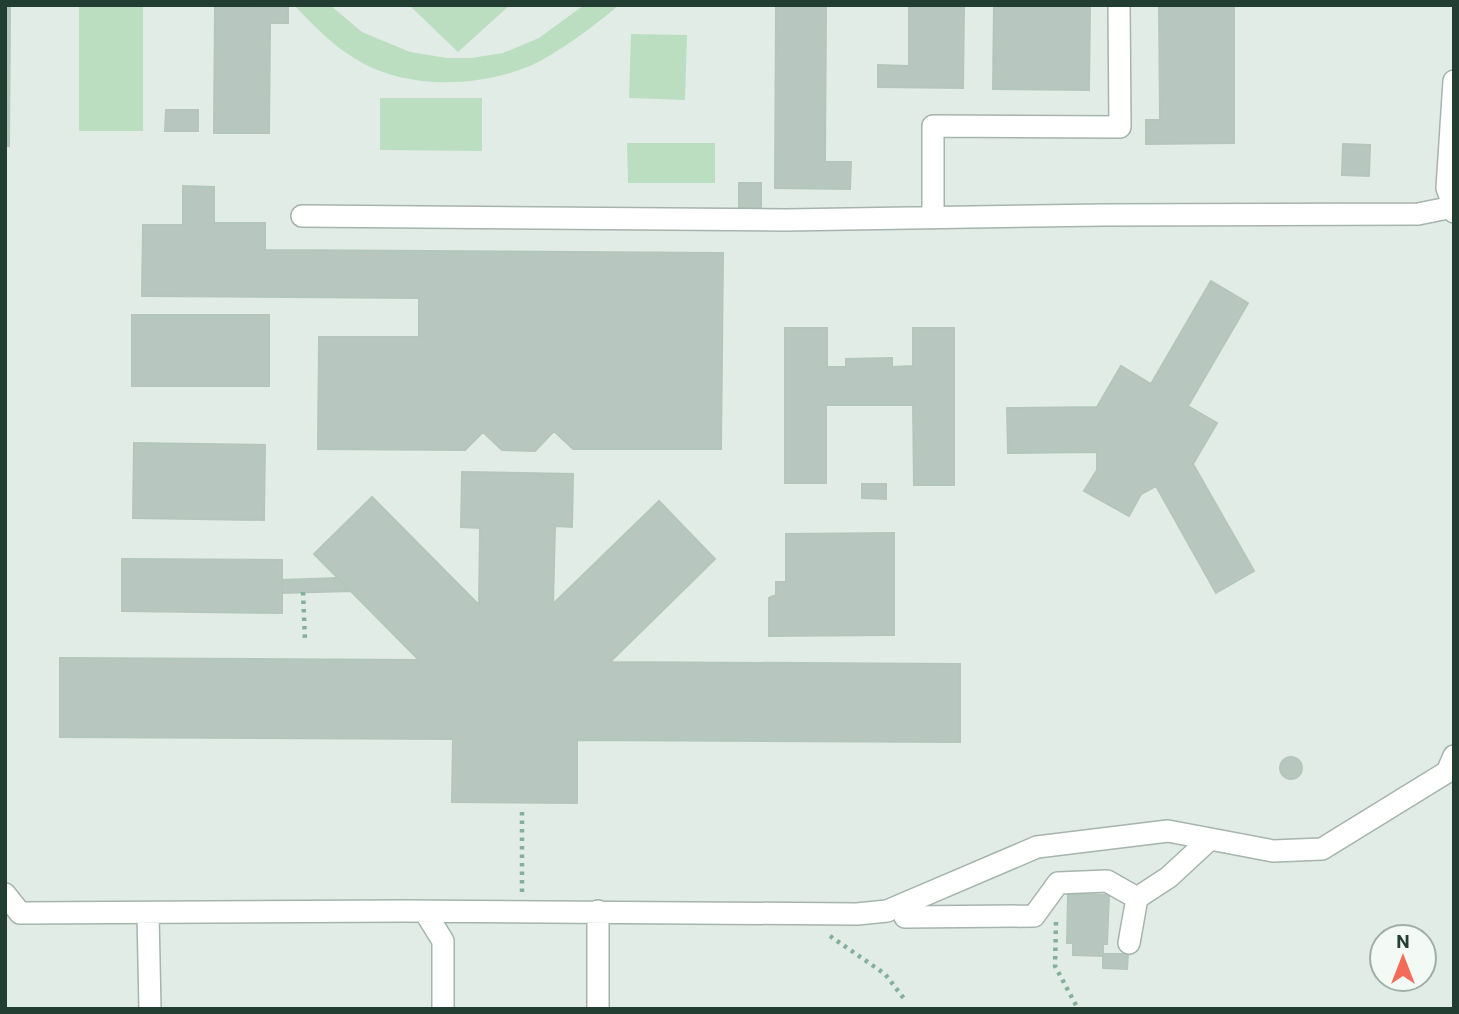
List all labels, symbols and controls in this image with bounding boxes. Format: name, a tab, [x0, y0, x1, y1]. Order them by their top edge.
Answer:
north arrow	[1368, 923, 1438, 993]
text: N	[1396, 930, 1410, 953]

